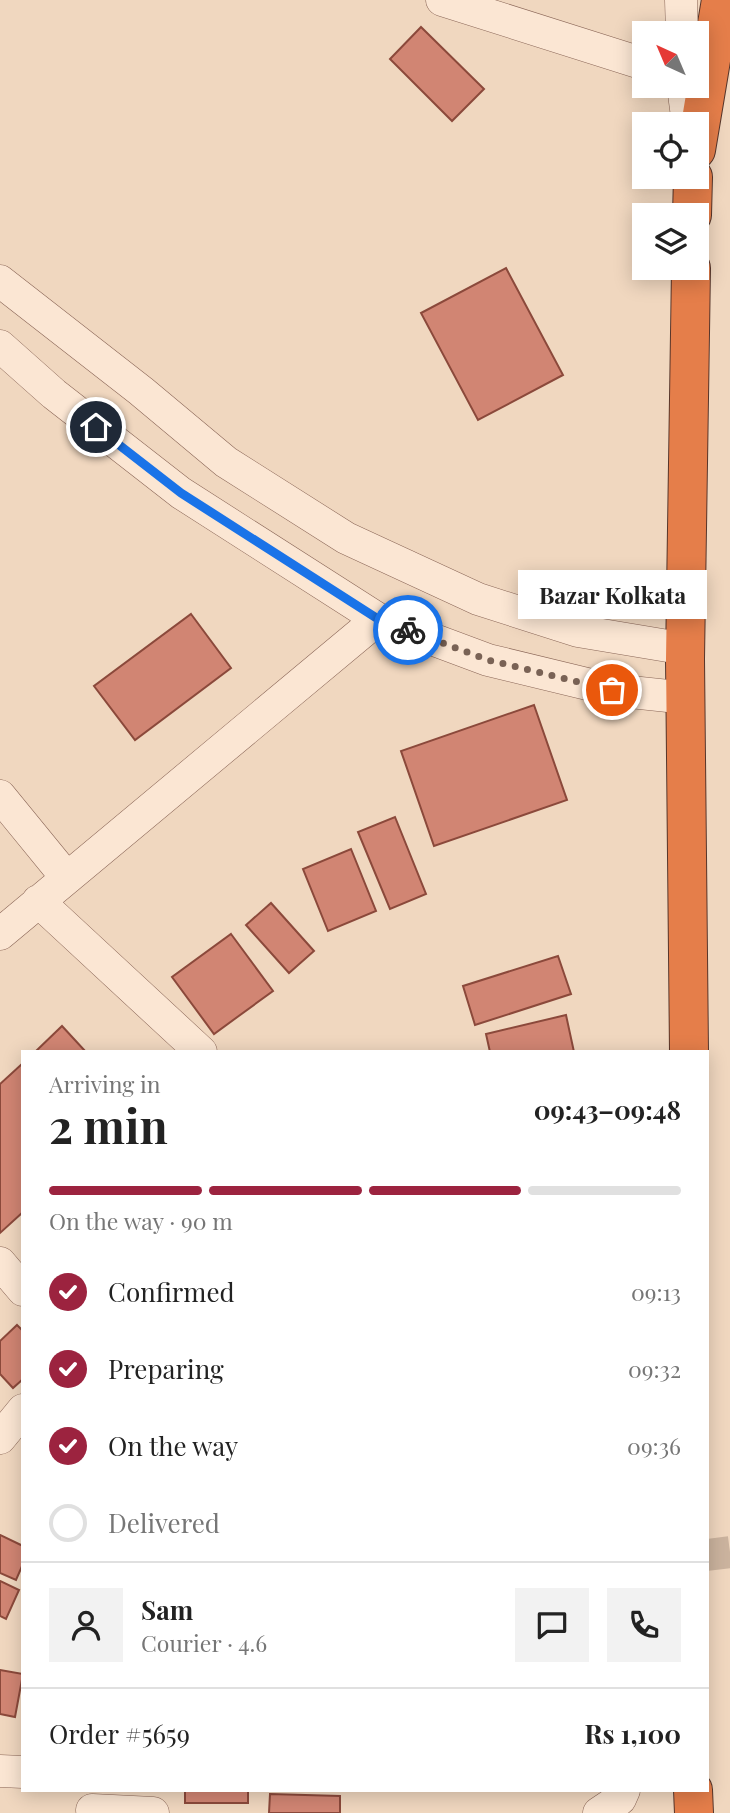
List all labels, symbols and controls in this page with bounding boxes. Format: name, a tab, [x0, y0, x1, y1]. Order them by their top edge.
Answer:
north arrow	[632, 21, 709, 98]
map controls	[632, 21, 709, 280]
button: locate	[632, 112, 709, 189]
button: layers	[632, 203, 709, 280]
pin	[66, 397, 126, 457]
icon: home	[77, 408, 115, 446]
callout: Bazar Kolkata	[518, 571, 706, 620]
text: Bazar Kolkata	[539, 579, 686, 610]
courier	[373, 595, 443, 665]
icon: bike	[389, 611, 427, 649]
pin	[582, 660, 642, 720]
icon: bag	[593, 671, 631, 709]
text: Arriving in	[49, 1068, 161, 1099]
text: 09:43–09:48	[534, 1092, 681, 1127]
text: 2 min	[49, 1094, 168, 1156]
text: On the way · 90 m	[49, 1205, 233, 1236]
icon: check	[49, 1273, 87, 1311]
text: Confirmed	[108, 1274, 235, 1309]
text: 09:13	[631, 1276, 681, 1307]
icon: check	[49, 1350, 87, 1388]
text: Preparing	[108, 1351, 224, 1386]
text: 09:32	[628, 1353, 681, 1384]
icon: check	[49, 1427, 87, 1465]
text: On the way	[108, 1428, 238, 1463]
text: 09:36	[627, 1430, 681, 1461]
text: Delivered	[108, 1505, 220, 1540]
button: person	[49, 1588, 123, 1662]
button: chat	[515, 1588, 589, 1662]
button: phone	[607, 1588, 681, 1662]
text: Sam	[141, 1592, 193, 1627]
text: Courier · 4.6	[141, 1627, 267, 1658]
text: Order #5659	[49, 1716, 190, 1751]
text: Rs 1,100	[584, 1716, 681, 1751]

